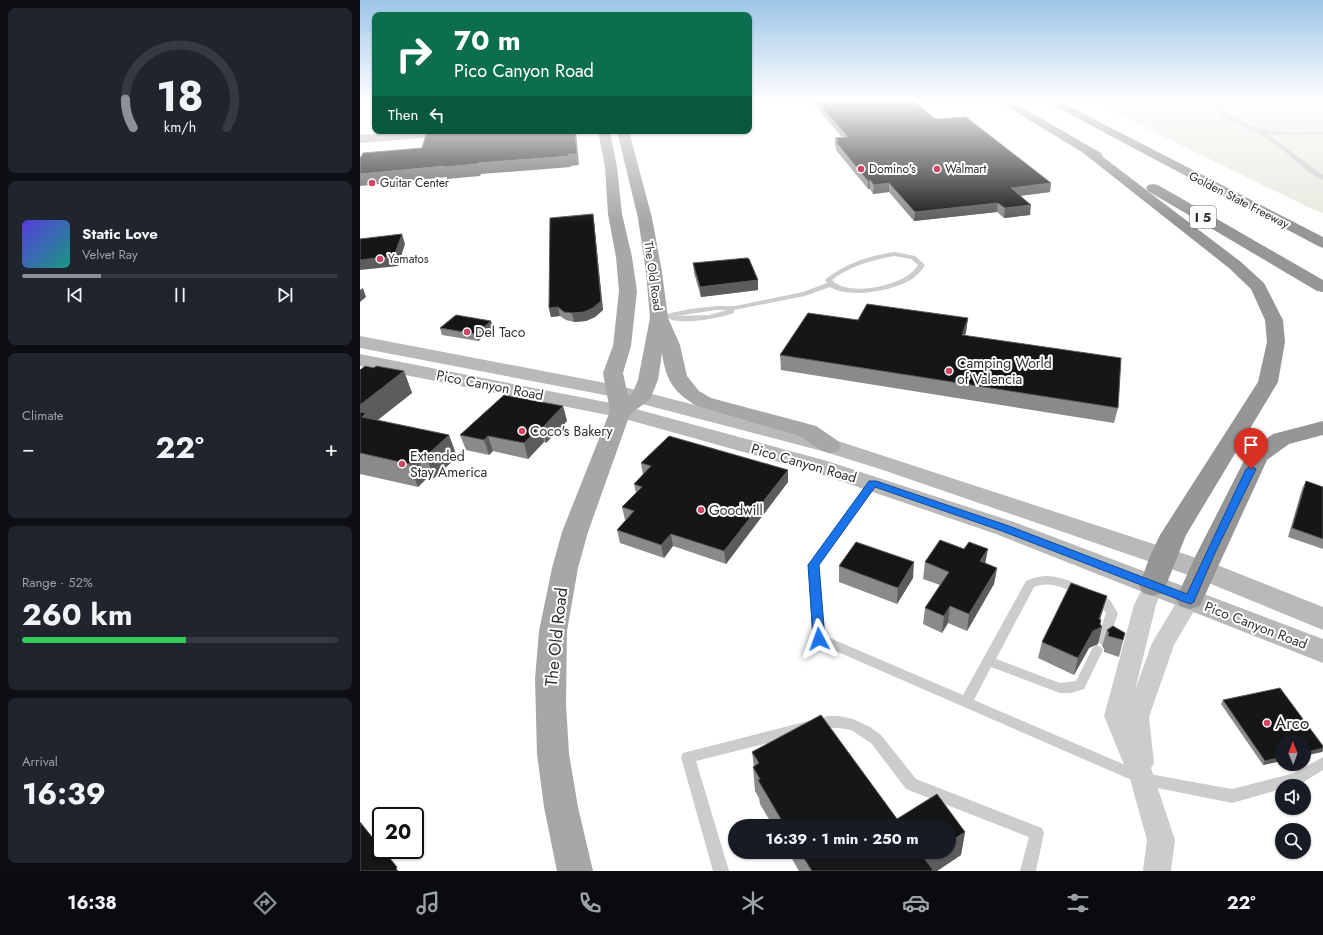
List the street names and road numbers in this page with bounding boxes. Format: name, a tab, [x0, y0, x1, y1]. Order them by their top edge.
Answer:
street label: Golden State Freeway	[1186, 167, 1293, 233]
road number: I 5	[1190, 206, 1216, 228]
street label: The Old Road	[639, 240, 667, 312]
street label: Pico Canyon Road	[435, 365, 545, 405]
street label: Pico Canyon Road	[749, 438, 859, 488]
street label: The Old Road	[539, 586, 573, 688]
street label: Pico Canyon Road	[1202, 596, 1310, 654]

